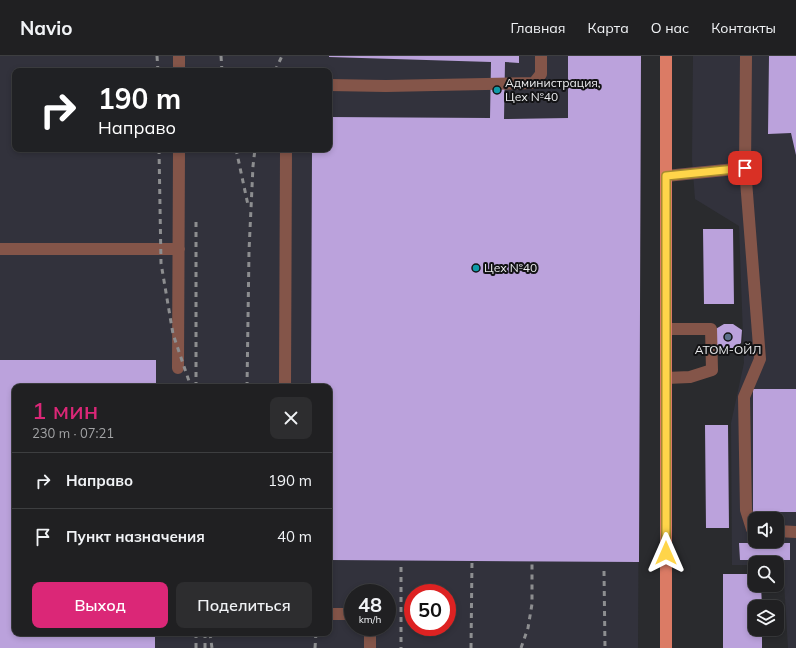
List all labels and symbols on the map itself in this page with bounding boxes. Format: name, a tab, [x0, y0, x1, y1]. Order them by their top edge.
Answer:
place label: Администрация, Цех №40	[505, 75, 601, 104]
marker: Администрация, Цех №40	[492, 85, 502, 95]
pin	[728, 151, 762, 185]
place label: Цех №40	[484, 260, 537, 275]
marker: Цех №40	[471, 263, 481, 273]
marker: АТОМ-ОЙЛ	[723, 332, 733, 342]
place label: АТОМ-ОЙЛ	[695, 342, 761, 357]
position arrow	[645, 532, 687, 574]
speed limit sign: 50	[404, 584, 456, 636]

